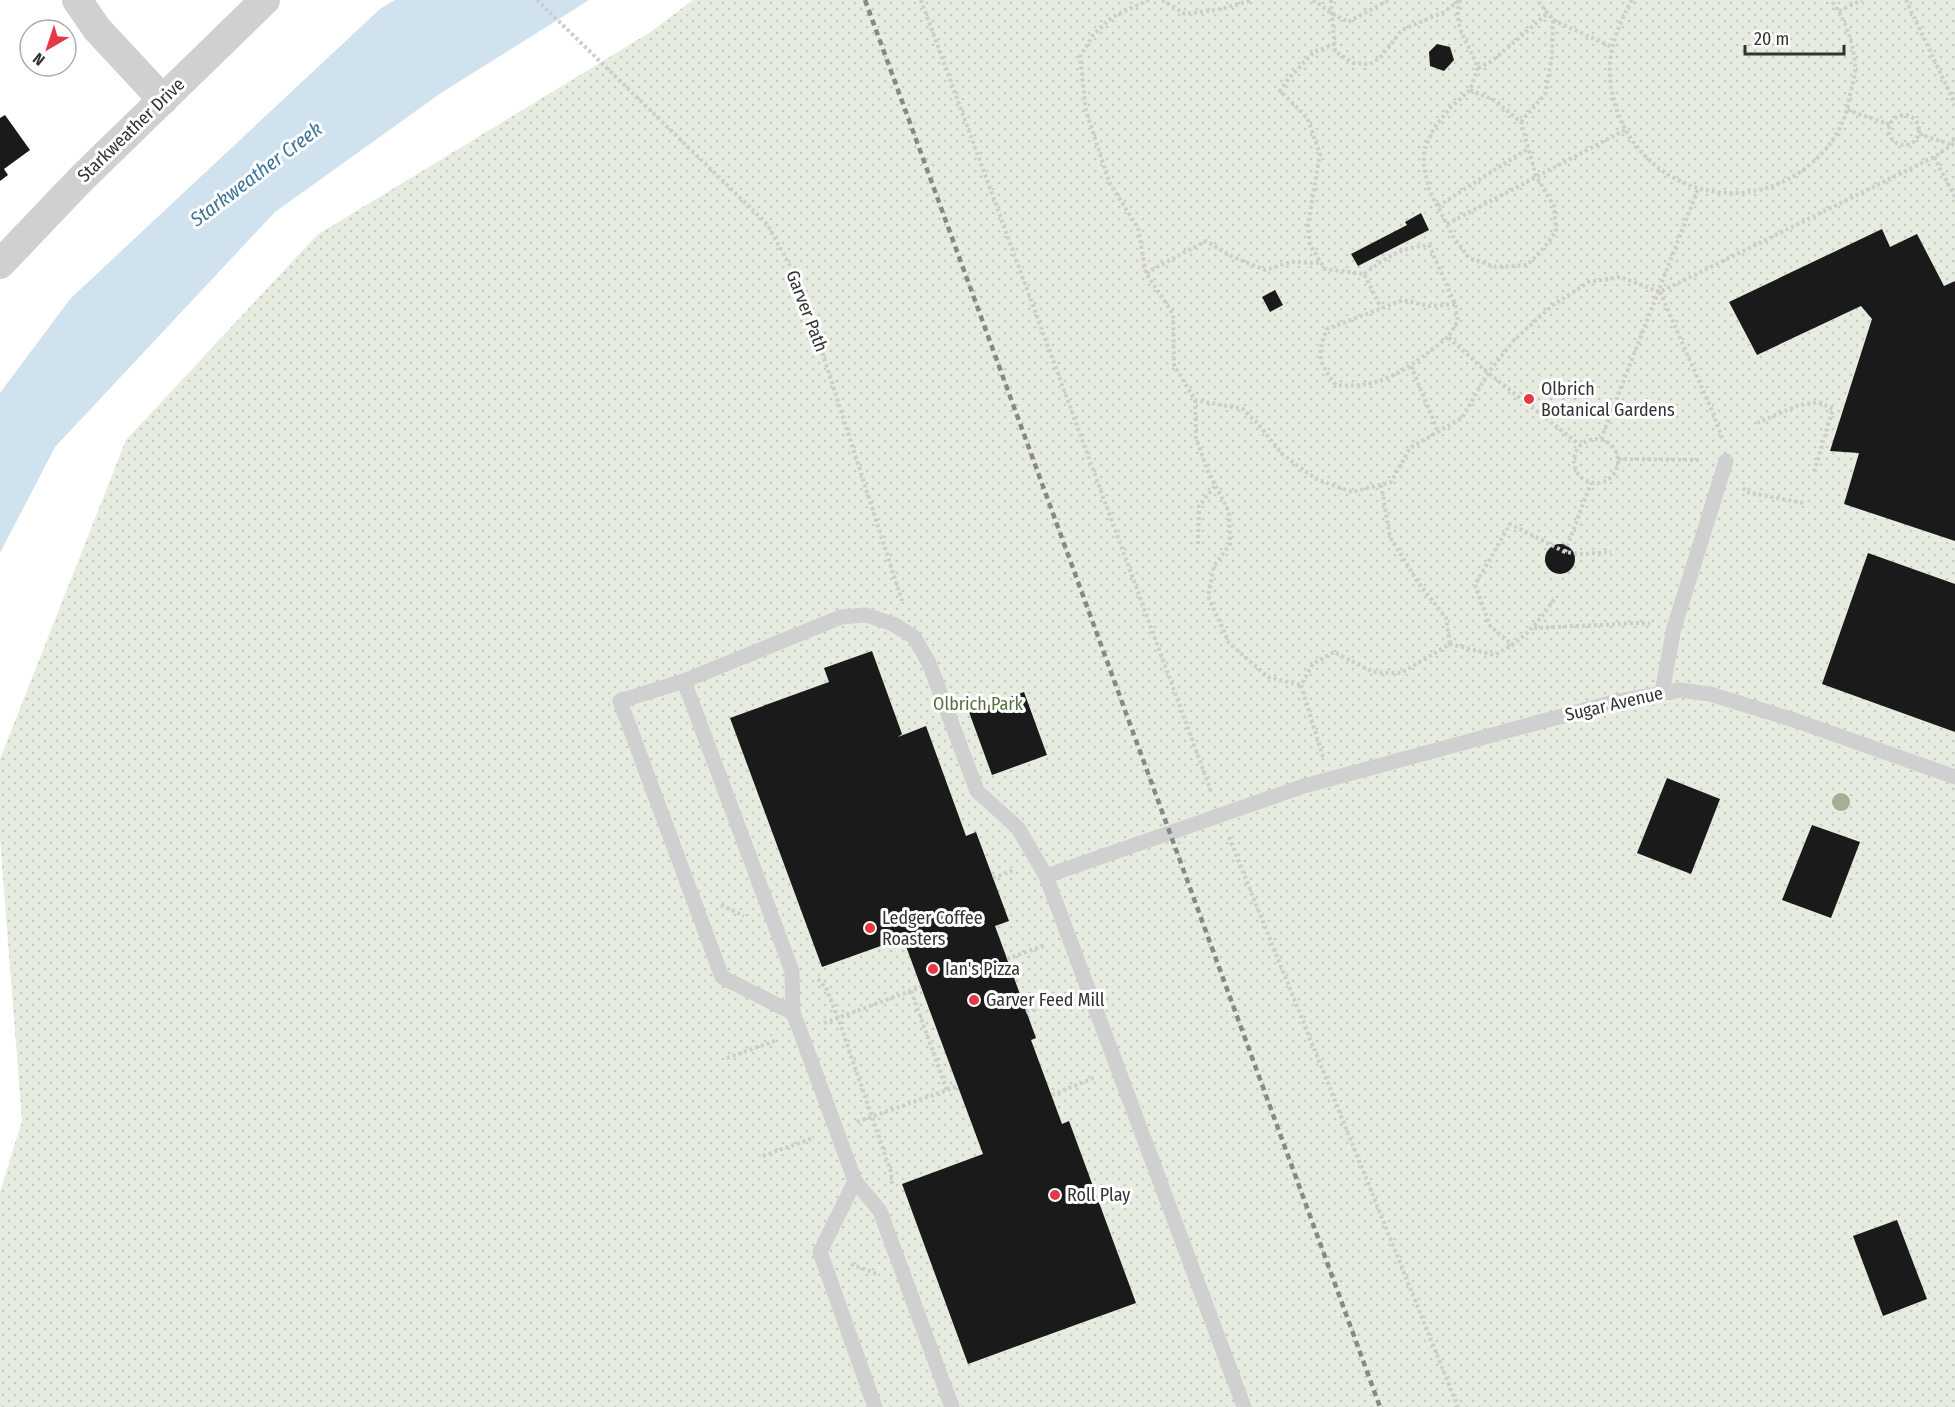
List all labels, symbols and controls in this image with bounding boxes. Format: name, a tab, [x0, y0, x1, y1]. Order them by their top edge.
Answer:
north arrow	[18, 18, 78, 78]
scale bar	[1745, 18, 1844, 56]
text: 20 m	[1754, 28, 1789, 50]
text: N	[29, 49, 49, 70]
street label: Starkweather Drive	[73, 73, 189, 187]
water label: Starkweather Creek	[185, 117, 327, 232]
street label: Garver Path	[781, 267, 833, 355]
place label: Olbrich Botanical Gardens	[1541, 378, 1675, 421]
marker: Olbrich Botanical Gardens	[1522, 392, 1536, 406]
street label: Sugar Avenue	[1563, 682, 1665, 726]
park label: Olbrich Park	[933, 693, 1024, 715]
place label: Ledger Coffee Roasters	[882, 907, 983, 950]
marker: Ledger Coffee Roasters	[863, 921, 877, 935]
place label: Ian's Pizza	[945, 958, 1020, 980]
marker: Ian's Pizza	[926, 962, 940, 976]
place label: Garver Feed Mill	[986, 989, 1105, 1011]
marker: Garver Feed Mill	[967, 993, 981, 1007]
place label: Roll Play	[1067, 1184, 1130, 1206]
marker: Roll Play	[1048, 1188, 1062, 1202]

